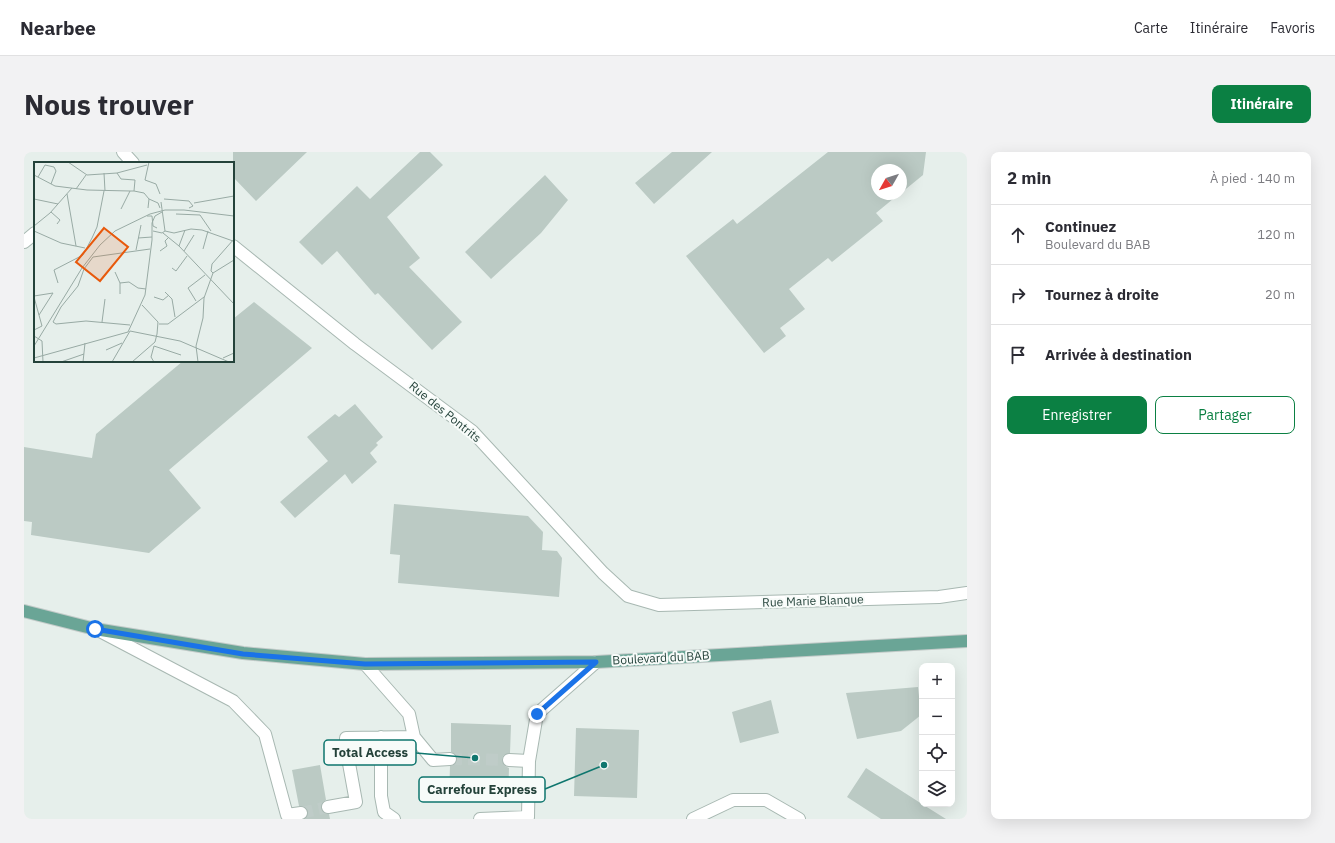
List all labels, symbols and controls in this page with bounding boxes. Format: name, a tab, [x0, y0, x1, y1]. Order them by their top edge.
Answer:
text: Nearbee	[20, 16, 96, 40]
text: Carte	[1134, 19, 1168, 37]
text: Itinéraire	[1190, 19, 1248, 37]
text: Favoris	[1270, 19, 1315, 37]
button: Itinéraire	[1212, 85, 1311, 123]
text: Nous trouver	[24, 86, 194, 123]
inset map	[34, 162, 234, 362]
north arrow	[871, 164, 907, 200]
text: 2 min	[1007, 167, 1051, 189]
text: À pied · 140 m	[1210, 170, 1295, 187]
text: Continuez	[1045, 217, 1116, 236]
icon: ahead	[1007, 224, 1029, 246]
text: 120 m	[1257, 226, 1295, 243]
text: Boulevard du BAB	[1045, 236, 1150, 253]
icon: right	[1007, 284, 1029, 306]
text: Tournez à droite	[1045, 285, 1159, 304]
text: 20 m	[1265, 286, 1295, 303]
icon: arrive	[1007, 344, 1029, 366]
text: Arrivée à destination	[1045, 345, 1192, 364]
street label: Rue des Pontrits	[406, 378, 484, 445]
button: Enregistrer	[1007, 396, 1147, 434]
button: Partager	[1155, 396, 1295, 434]
street label: Rue Marie Blanque	[762, 591, 864, 610]
route start	[86, 620, 104, 638]
street label: Boulevard du BAB	[612, 647, 710, 668]
map controls	[919, 663, 955, 807]
button: +	[919, 663, 955, 699]
button: −	[919, 699, 955, 735]
route end	[528, 705, 546, 723]
button: locate	[919, 735, 955, 771]
callout: Total Access	[324, 740, 416, 765]
text: Total Access	[332, 744, 408, 761]
button: layers	[919, 771, 955, 807]
callout: Carrefour Express	[419, 777, 545, 802]
text: Carrefour Express	[427, 781, 538, 798]

